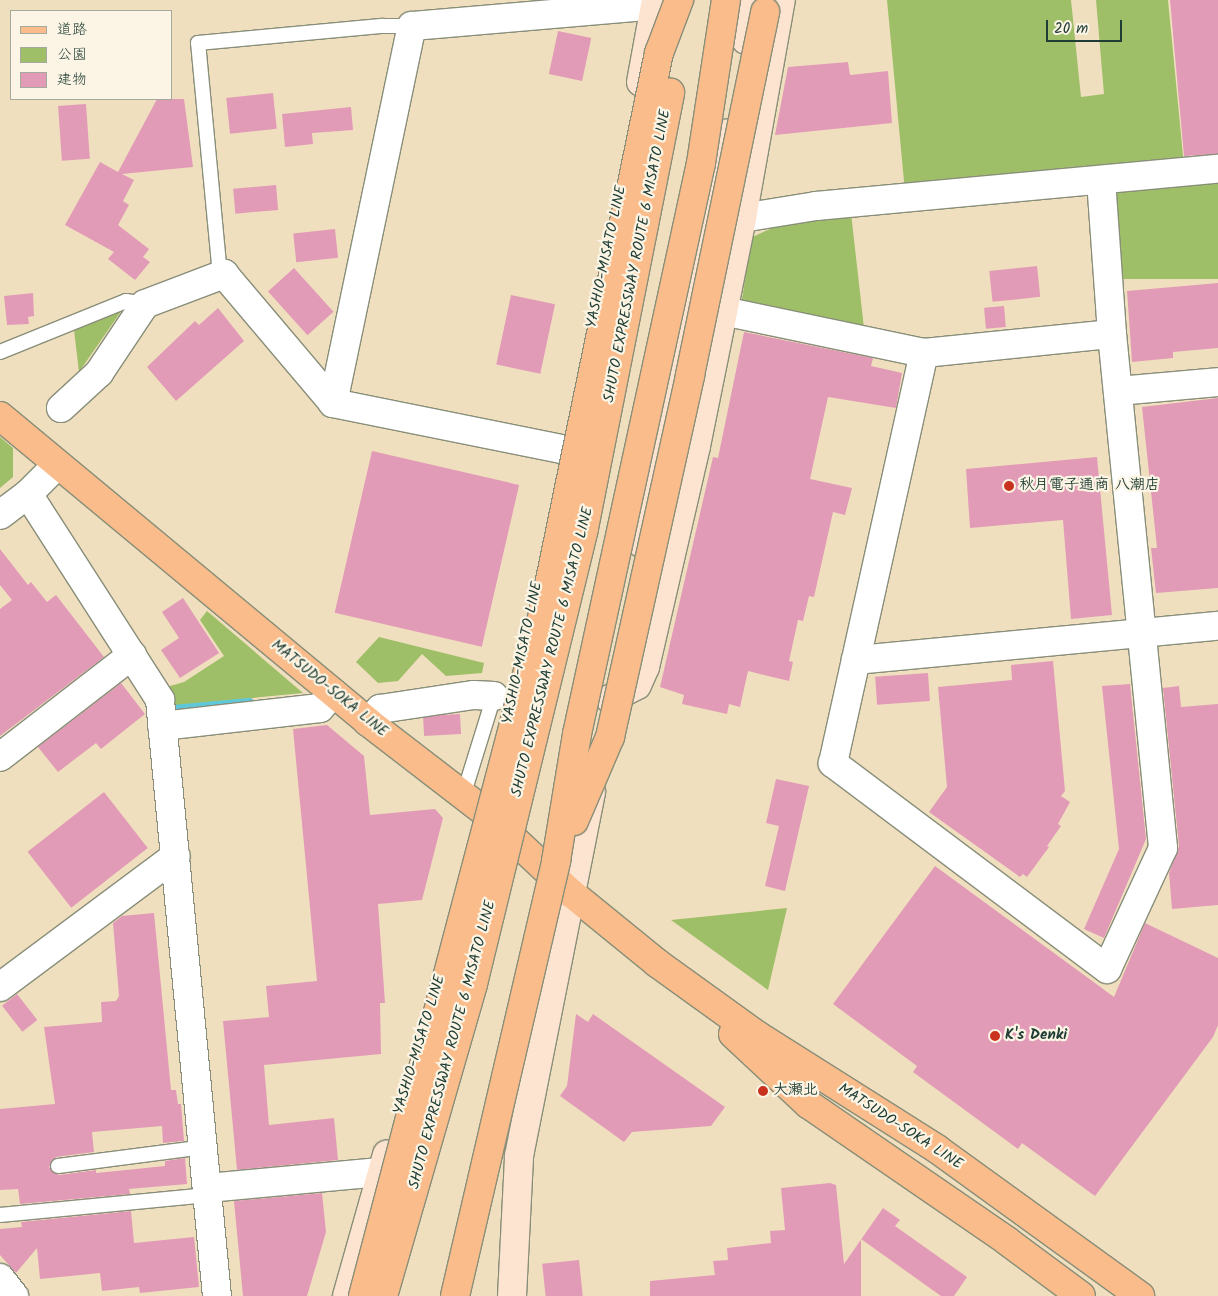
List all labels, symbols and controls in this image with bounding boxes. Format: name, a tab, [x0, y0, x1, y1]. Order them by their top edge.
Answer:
legend	[10, 10, 172, 100]
scale bar	[1048, 10, 1124, 42]
text: 20 m	[1054, 17, 1088, 41]
text: 道路	[57, 18, 87, 42]
text: 公園	[57, 43, 87, 67]
text: 建物	[57, 68, 87, 92]
street label: SHUTO EXPRESSWAY ROUTE 6 MISATO LINE	[601, 108, 675, 404]
street label: YASHIO-MISATO LINE	[583, 184, 631, 330]
place label: 秋月電子通商 八潮店	[1019, 477, 1160, 495]
marker: 秋月電子通商 八潮店	[1003, 480, 1015, 492]
street label: SHUTO EXPRESSWAY ROUTE 6 MISATO LINE	[508, 505, 598, 799]
street label: YASHIO-MISATO LINE	[499, 580, 547, 726]
street label: MATSUDO-SOKA LINE	[267, 637, 391, 741]
street label: SHUTO EXPRESSWAY ROUTE 6 MISATO LINE	[406, 899, 500, 1191]
street label: YASHIO-MISATO LINE	[390, 973, 450, 1117]
place label: K's Denki	[1005, 1027, 1067, 1045]
marker: K's Denki	[989, 1030, 1001, 1042]
street label: MATSUDO-SOKA LINE	[834, 1080, 966, 1174]
place label: 大瀬北	[773, 1082, 818, 1100]
marker: 大瀬北	[757, 1085, 769, 1097]

